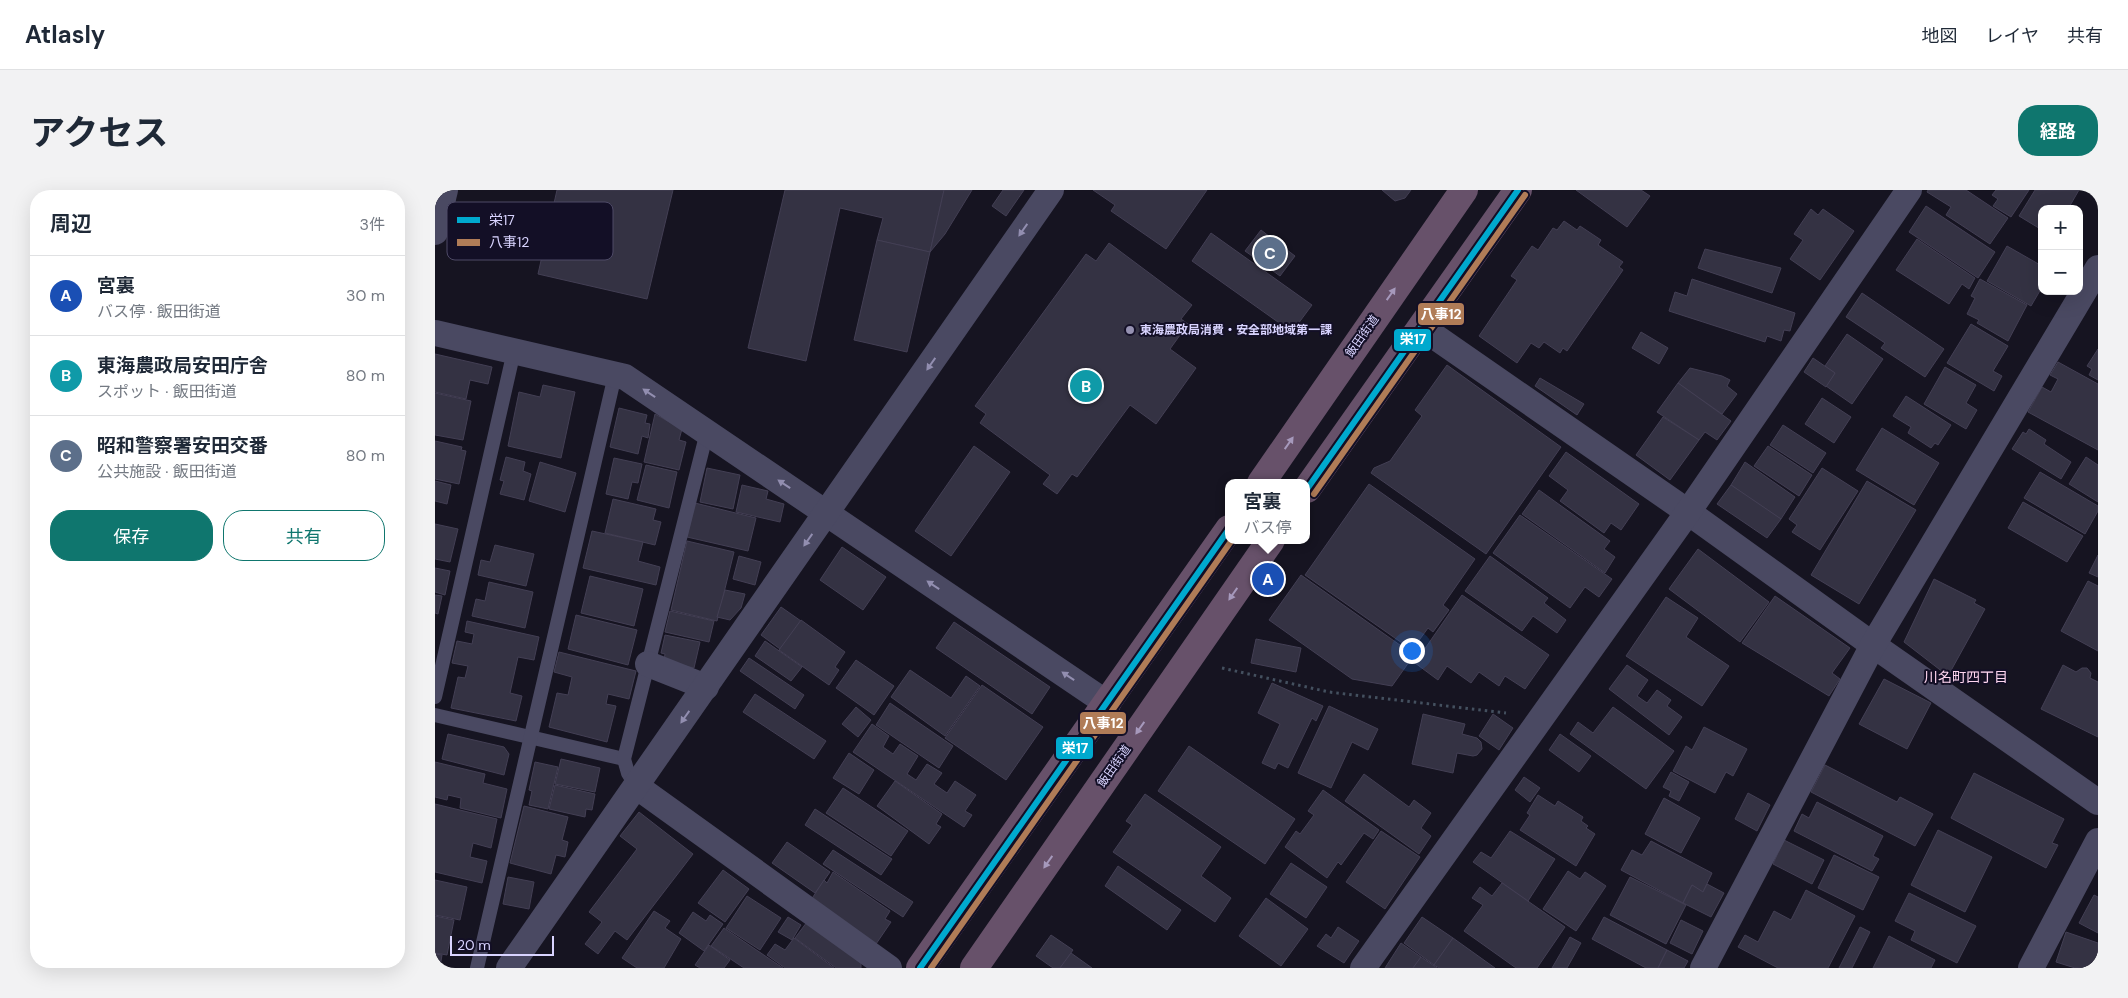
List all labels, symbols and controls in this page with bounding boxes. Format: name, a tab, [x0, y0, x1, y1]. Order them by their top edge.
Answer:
text: Atlasly	[25, 19, 105, 50]
text: 地図	[1922, 24, 1958, 48]
text: レイヤ	[1986, 24, 2039, 48]
text: 共有	[2067, 24, 2103, 48]
button: 経路	[2018, 105, 2098, 156]
text: アクセス	[30, 110, 168, 156]
legend	[447, 202, 613, 260]
map controls	[2038, 205, 2083, 295]
button: +	[2038, 205, 2083, 250]
text: 周辺	[50, 210, 92, 238]
text: 栄17	[489, 211, 515, 229]
text: 3件	[360, 214, 385, 235]
one-way arrow	[1018, 223, 1028, 237]
text: 八事12	[489, 233, 529, 251]
pin: C	[1254, 234, 1286, 272]
button: −	[2038, 250, 2083, 295]
text: 宮裏	[97, 273, 135, 298]
text: A	[60, 285, 72, 306]
text: 30 m	[346, 285, 385, 306]
one-way arrow	[1386, 288, 1396, 301]
text: バス停 · 飯田街道	[97, 301, 221, 322]
line badge: 八事12	[1417, 302, 1465, 326]
text: 八事12	[1420, 305, 1462, 323]
street label: 飯田街道	[1342, 312, 1382, 360]
place label: 東海農政局消費・安全部地域第一課	[1140, 322, 1332, 338]
marker: 東海農政局消費・安全部地域第一課	[1124, 324, 1136, 336]
line badge: 栄17	[1393, 328, 1432, 352]
text: 栄17	[1400, 330, 1427, 348]
text: 東海農政局安田庁舎	[97, 353, 268, 378]
one-way arrow	[926, 357, 936, 371]
text: B	[61, 365, 71, 386]
text: 80 m	[346, 365, 385, 386]
pin: B	[1070, 367, 1102, 405]
text: スポット · 飯田街道	[97, 381, 237, 402]
one-way arrow	[643, 389, 656, 398]
text: 昭和警察署安田交番	[97, 433, 268, 458]
one-way arrow	[1284, 436, 1294, 449]
text: C	[60, 445, 72, 466]
text: 80 m	[346, 445, 385, 466]
text: 公共施設 · 飯田街道	[97, 461, 237, 482]
one-way arrow	[778, 479, 791, 489]
popup	[1225, 479, 1310, 544]
text: 宮裏	[1243, 489, 1282, 514]
button: 保存	[50, 510, 213, 561]
button: 共有	[223, 510, 385, 561]
text: バス停	[1243, 517, 1292, 538]
one-way arrow	[803, 534, 813, 547]
pin: A	[1252, 560, 1284, 598]
one-way arrow	[927, 580, 940, 590]
one-way arrow	[1228, 588, 1238, 601]
your location	[1399, 638, 1425, 664]
district label: 川名町四丁目	[1924, 668, 2008, 686]
one-way arrow	[1061, 672, 1074, 681]
one-way arrow	[680, 710, 690, 724]
line badge: 八事12	[1079, 711, 1127, 735]
text: 八事12	[1082, 714, 1124, 732]
one-way arrow	[1135, 721, 1145, 735]
line badge: 栄17	[1055, 736, 1094, 760]
text: 栄17	[1062, 739, 1089, 757]
street label: 飯田街道	[1094, 742, 1134, 790]
one-way arrow	[1043, 855, 1053, 869]
scale bar	[450, 933, 554, 956]
text: 20 m	[457, 936, 491, 954]

